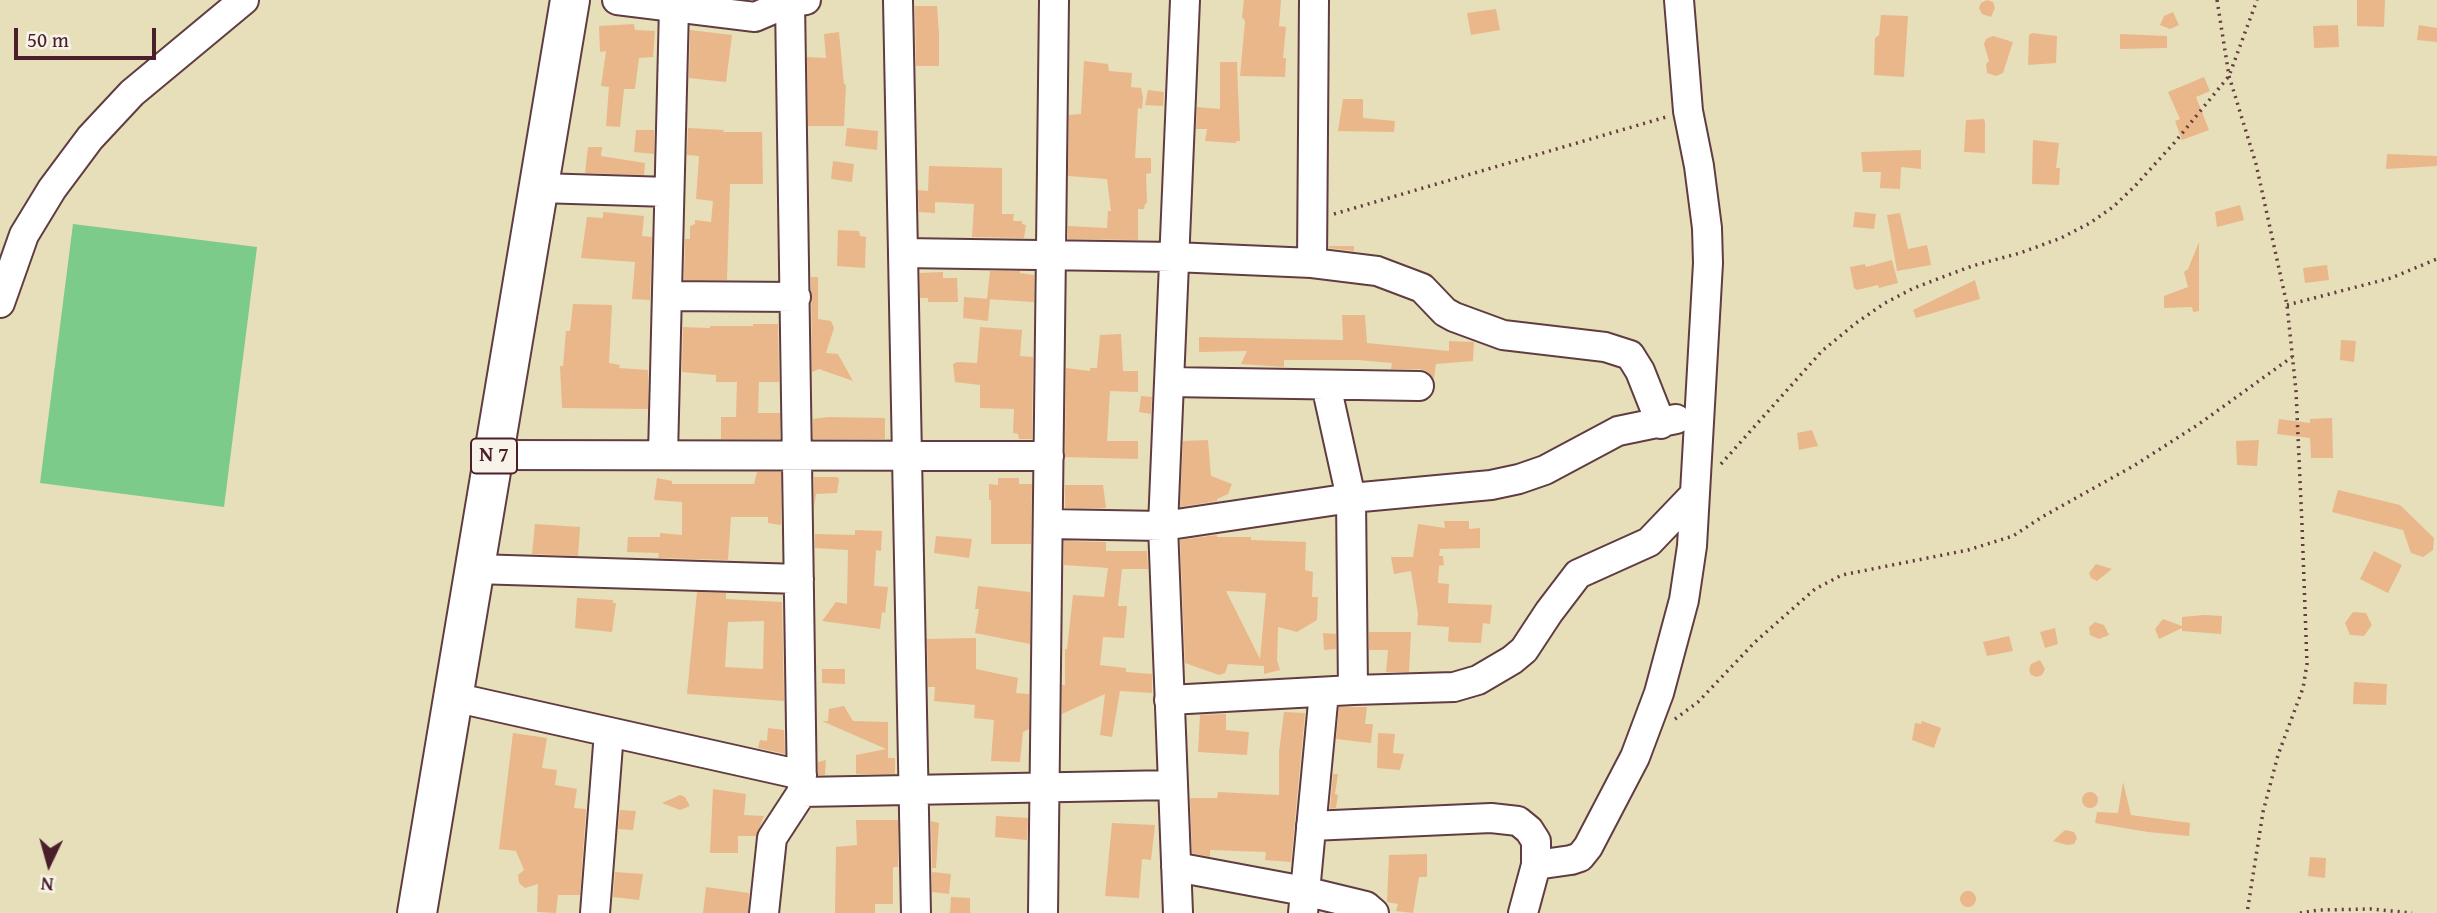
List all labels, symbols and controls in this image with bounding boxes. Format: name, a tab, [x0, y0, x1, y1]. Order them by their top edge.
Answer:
scale bar	[18, 14, 159, 58]
text: 50 m	[27, 24, 69, 55]
road number: N 7	[471, 438, 517, 474]
north arrow	[14, 829, 84, 899]
text: N	[40, 870, 55, 899]

